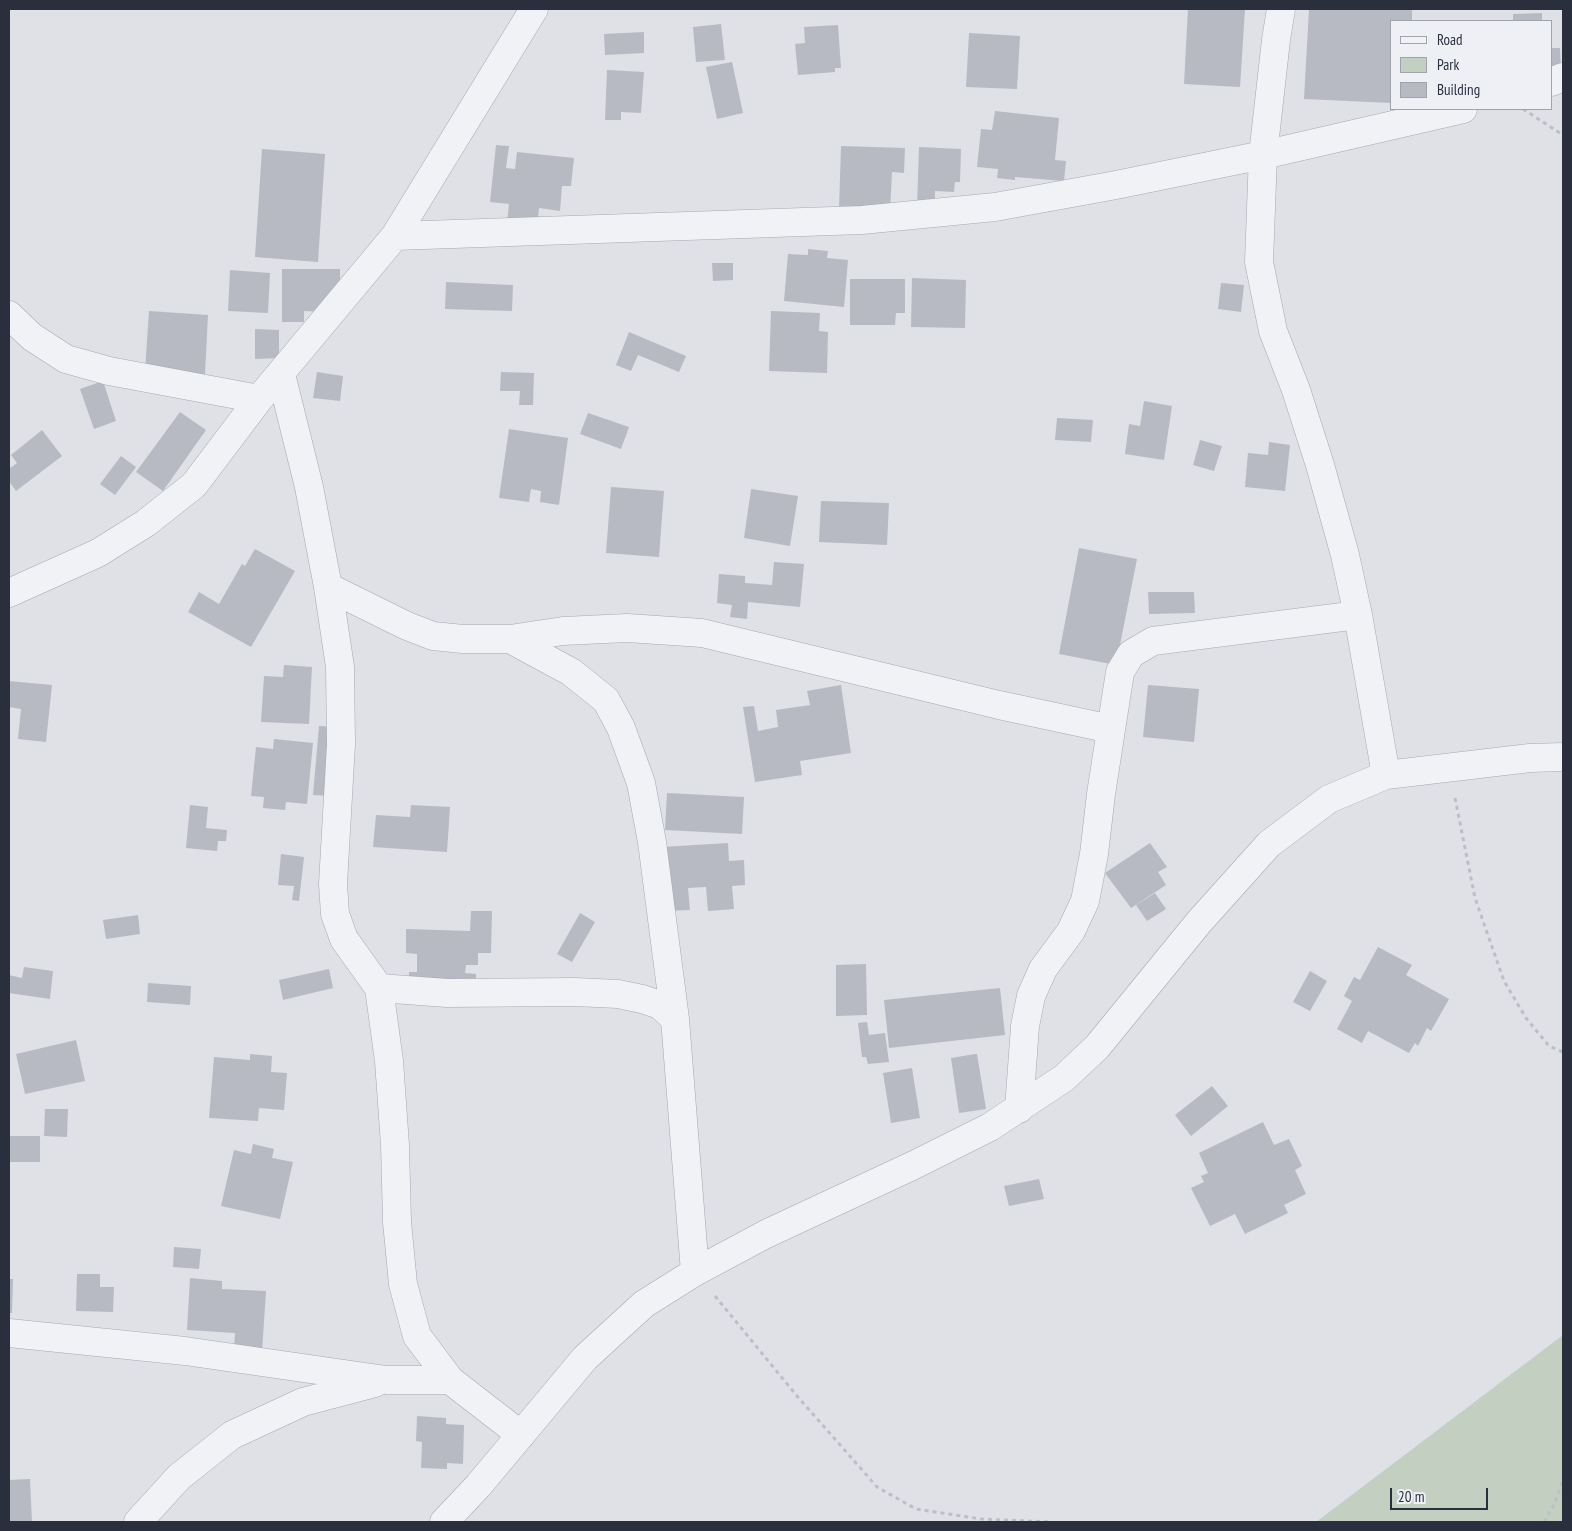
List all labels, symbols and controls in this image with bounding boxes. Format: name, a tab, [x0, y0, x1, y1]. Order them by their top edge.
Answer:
legend	[1390, 20, 1552, 110]
text: Road	[1437, 30, 1463, 49]
text: Park	[1437, 55, 1459, 74]
text: Building	[1437, 80, 1480, 99]
scale bar	[1392, 1478, 1490, 1510]
text: 20 m	[1398, 1487, 1424, 1506]

